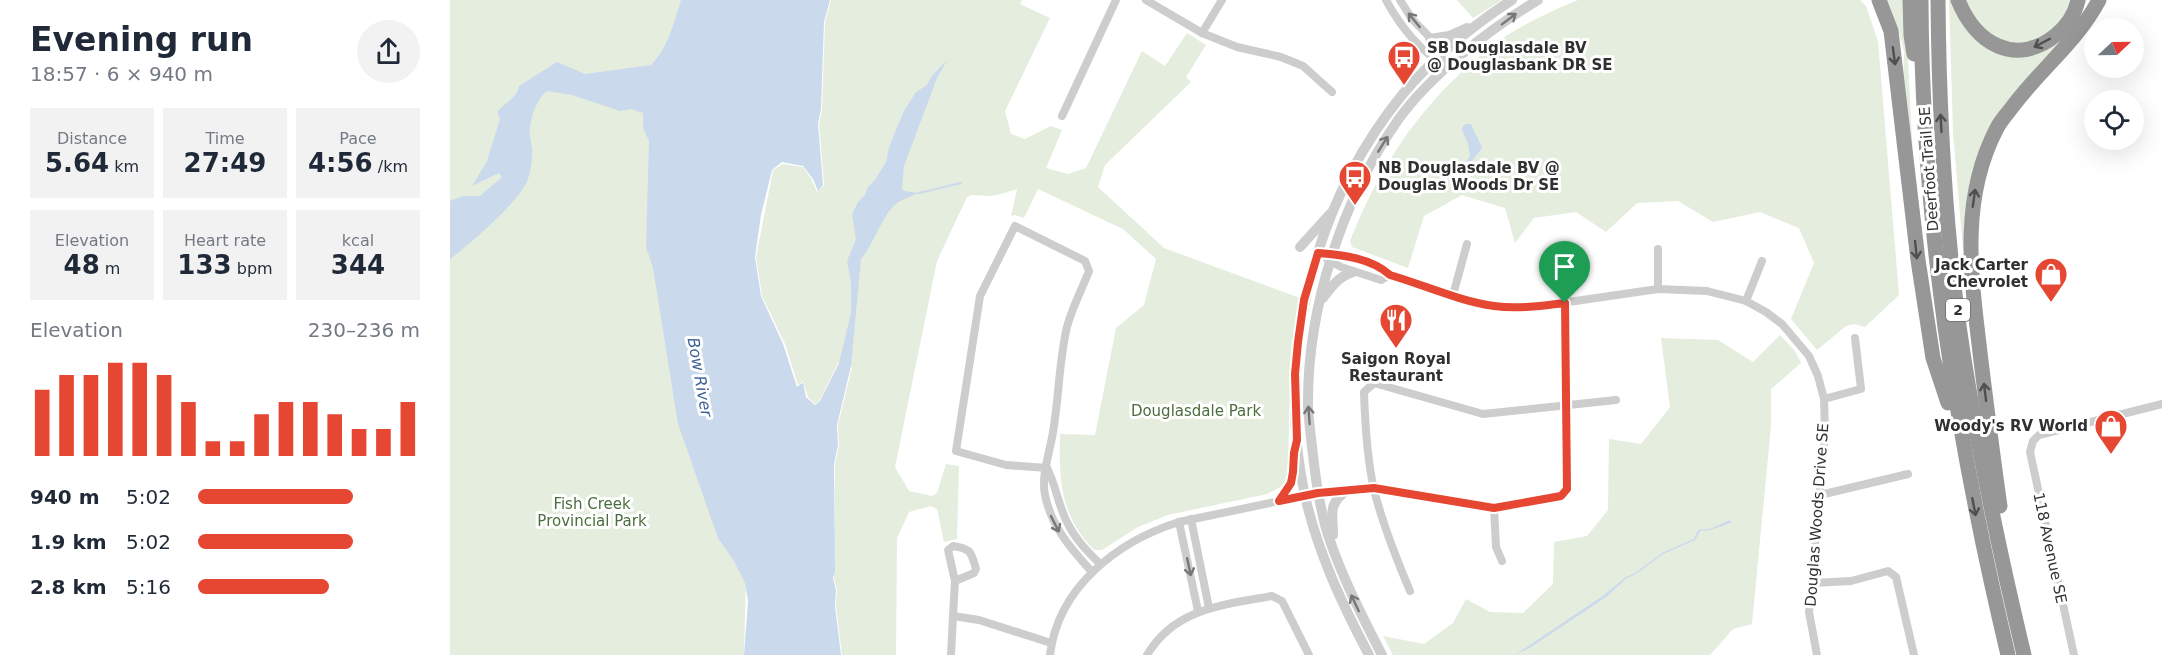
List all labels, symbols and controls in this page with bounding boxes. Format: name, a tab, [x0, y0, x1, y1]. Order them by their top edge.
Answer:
one-way arrow	[1408, 12, 1421, 28]
one-way arrow	[1500, 13, 1516, 25]
north arrow	[2084, 18, 2144, 78]
map controls	[2084, 18, 2144, 150]
text: Evening run	[30, 20, 253, 59]
button: share	[357, 20, 420, 83]
one-way arrow	[2033, 38, 2051, 50]
bus stop icon: SB Douglasdale BV @ Douglasbank DR SE	[1386, 39, 1422, 86]
place label: SB Douglasdale BV @ Douglasbank DR SE	[1427, 39, 1613, 74]
one-way arrow	[1889, 45, 1900, 65]
text: 18:57 · 6 × 940 m	[30, 62, 213, 86]
button: locate	[2084, 90, 2144, 150]
street label: Deerfoot Trail SE	[1916, 106, 1942, 232]
one-way arrow	[1936, 113, 1947, 133]
text: Distance	[57, 129, 127, 148]
text: Time	[205, 129, 245, 148]
text: Pace	[339, 129, 377, 148]
one-way arrow	[1377, 136, 1389, 153]
text: 5.64	[45, 148, 109, 178]
text: 27:49	[184, 148, 266, 178]
text: 4:56	[308, 148, 373, 178]
text: km	[109, 157, 139, 176]
text: /km	[373, 157, 408, 176]
bus stop icon: NB Douglasdale BV @ Douglas Woods Dr SE	[1337, 159, 1373, 206]
place label: NB Douglasdale BV @ Douglas Woods Dr SE	[1378, 159, 1560, 194]
one-way arrow	[1969, 188, 1980, 208]
text: Elevation	[55, 231, 129, 250]
text: Heart rate	[184, 231, 266, 250]
text: kcal	[342, 231, 374, 250]
one-way arrow	[1911, 239, 1922, 259]
pin	[1539, 241, 1590, 303]
text: 48	[64, 250, 100, 280]
text: 133	[177, 250, 232, 280]
text: 344	[331, 250, 385, 280]
icon: arrive	[1548, 250, 1581, 283]
place label: Jack Carter Chevrolet	[1934, 256, 2029, 291]
shop icon: Jack Carter Chevrolet	[2033, 256, 2069, 303]
text: m	[100, 259, 120, 278]
text: bpm	[232, 259, 273, 278]
road number: 2	[1946, 299, 1970, 321]
restaurant icon: Saigon Royal Restaurant	[1378, 302, 1414, 349]
text: Elevation	[30, 318, 123, 342]
text: 230–236 m	[308, 318, 420, 342]
water label: Bow River	[684, 336, 717, 420]
place label: Saigon Royal Restaurant	[1341, 350, 1451, 385]
one-way arrow	[1979, 382, 1990, 402]
park label: Douglasdale Park	[1131, 402, 1261, 420]
one-way arrow	[1303, 406, 1314, 425]
shop icon: Woody's RV World	[2093, 408, 2129, 455]
place label: Woody's RV World	[1934, 417, 2088, 435]
street label: Douglas Woods Drive SE	[1802, 423, 1832, 607]
text: 940 m	[30, 485, 100, 509]
text: 5:02	[126, 485, 171, 509]
street label: 118 Avenue SE	[2029, 491, 2071, 605]
park label: Fish Creek Provincial Park	[537, 495, 647, 530]
one-way arrow	[1969, 496, 1980, 516]
one-way arrow	[1050, 514, 1062, 532]
text: 1.9 km	[30, 530, 107, 554]
text: 5:02	[126, 530, 171, 554]
one-way arrow	[1183, 557, 1195, 576]
text: 2.8 km	[30, 575, 107, 599]
text: 5:16	[126, 575, 171, 599]
one-way arrow	[1349, 594, 1361, 612]

